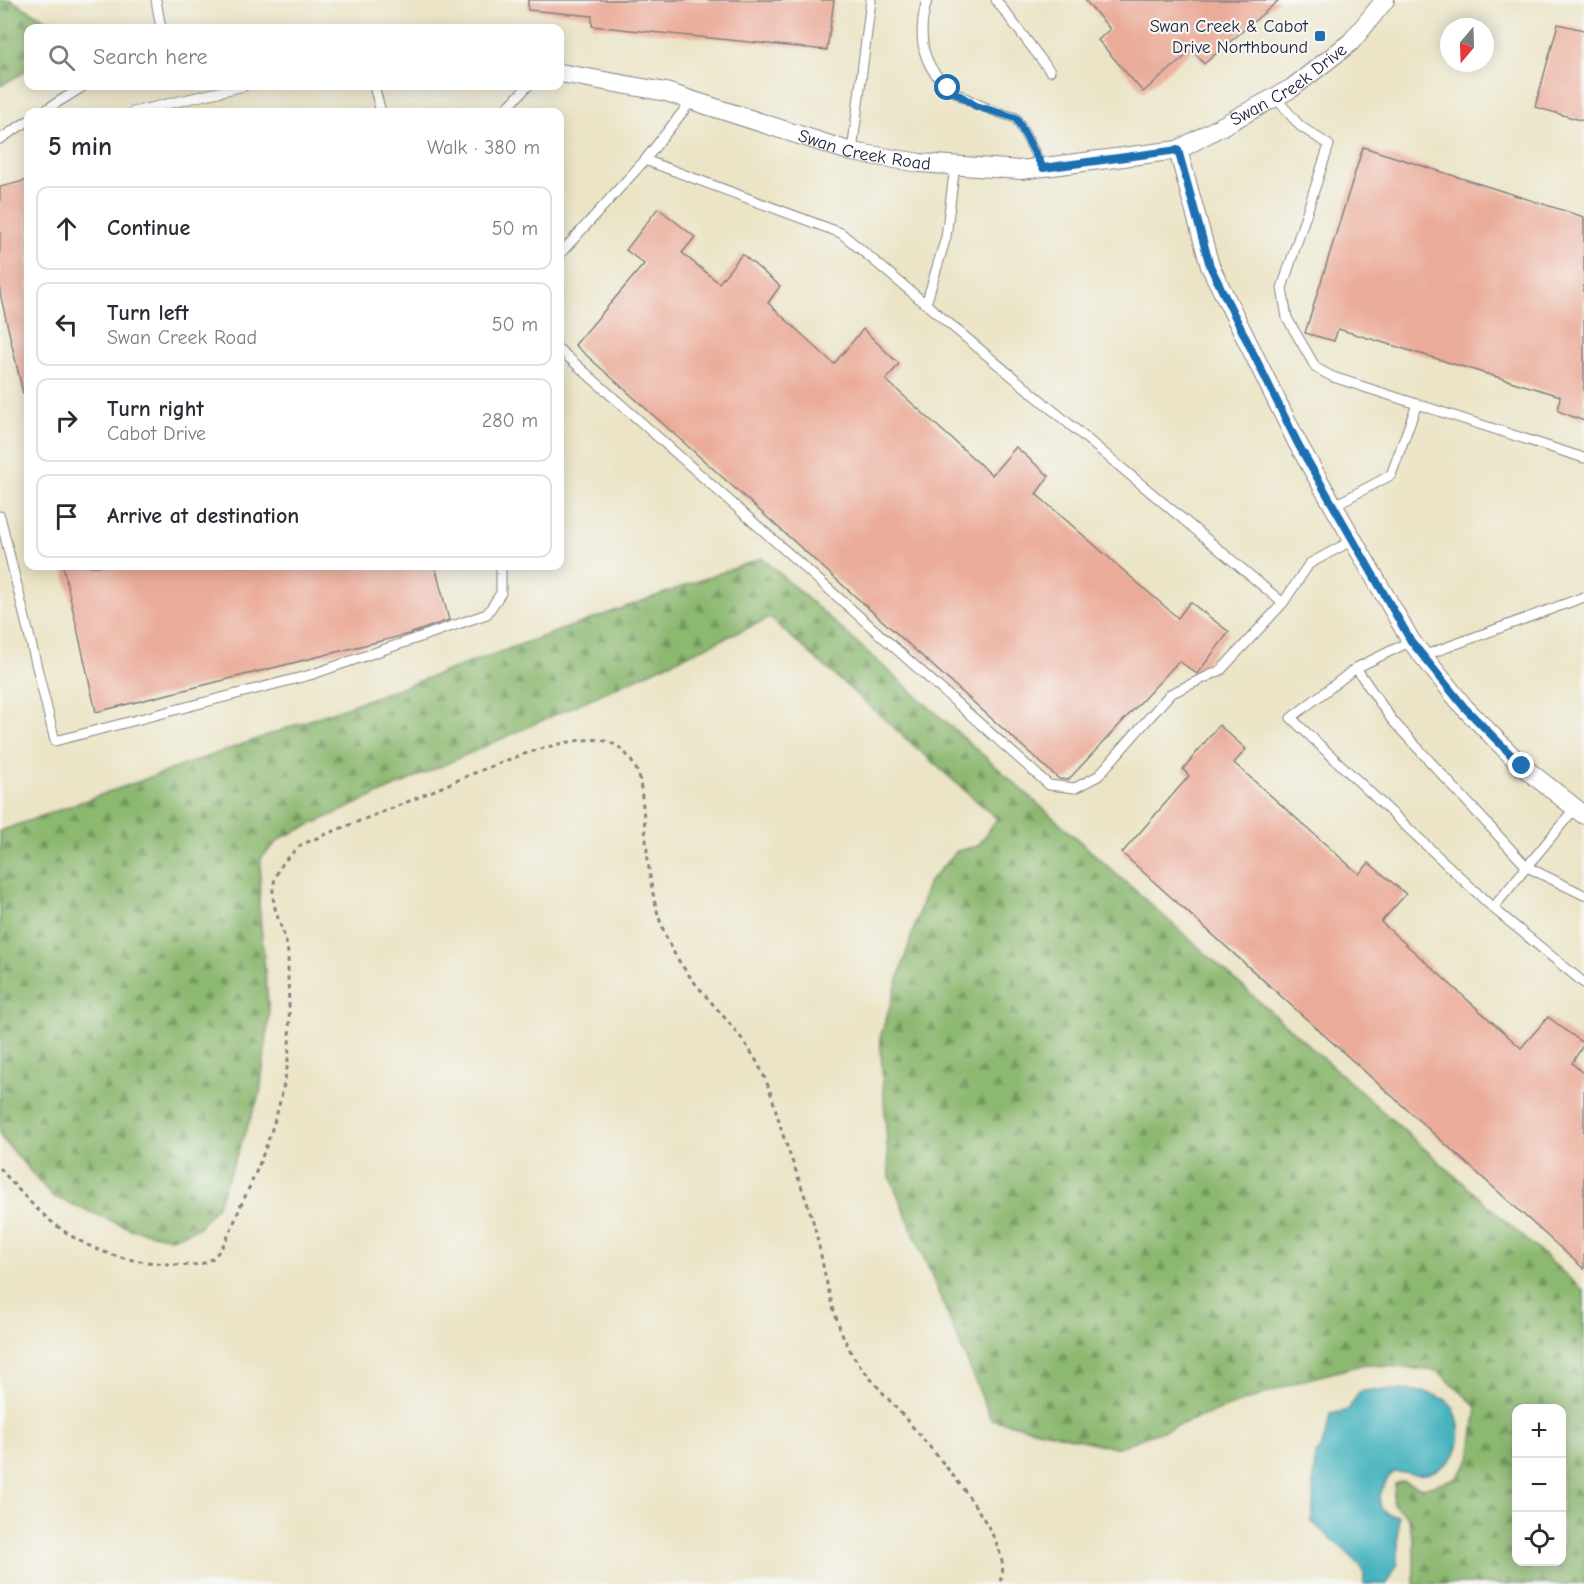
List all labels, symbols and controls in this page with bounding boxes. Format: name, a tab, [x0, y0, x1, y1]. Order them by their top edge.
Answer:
place label: Swan Creek & Cabot Drive Northbound	[1150, 16, 1309, 58]
north arrow	[1440, 18, 1494, 72]
search box	[24, 24, 564, 90]
marker: Swan Creek & Cabot Drive Northbound	[1313, 29, 1327, 43]
street label: Swan Creek Drive	[1227, 39, 1351, 131]
icon: search	[45, 41, 78, 74]
text: Search here	[93, 44, 208, 70]
route start	[934, 74, 960, 100]
street label: Swan Creek Road	[796, 125, 931, 175]
text: 5 min	[48, 132, 112, 162]
text: Walk · 380 m	[427, 136, 540, 159]
icon: ahead	[50, 212, 83, 245]
text: Continue	[107, 215, 190, 241]
text: 50 m	[492, 217, 538, 240]
text: Turn left	[107, 300, 189, 326]
icon: left	[50, 308, 83, 341]
text: 50 m	[492, 313, 538, 336]
text: Swan Creek Road	[107, 326, 257, 349]
text: Turn right	[107, 396, 204, 422]
icon: right	[50, 404, 83, 437]
text: 280 m	[482, 409, 538, 432]
text: Cabot Drive	[107, 422, 206, 445]
icon: arrive	[50, 500, 83, 533]
text: Arrive at destination	[107, 503, 299, 529]
route end	[1508, 752, 1534, 778]
map controls	[1512, 1404, 1566, 1566]
button: +	[1512, 1404, 1566, 1458]
button: −	[1512, 1458, 1566, 1512]
button: locate	[1512, 1512, 1566, 1566]

